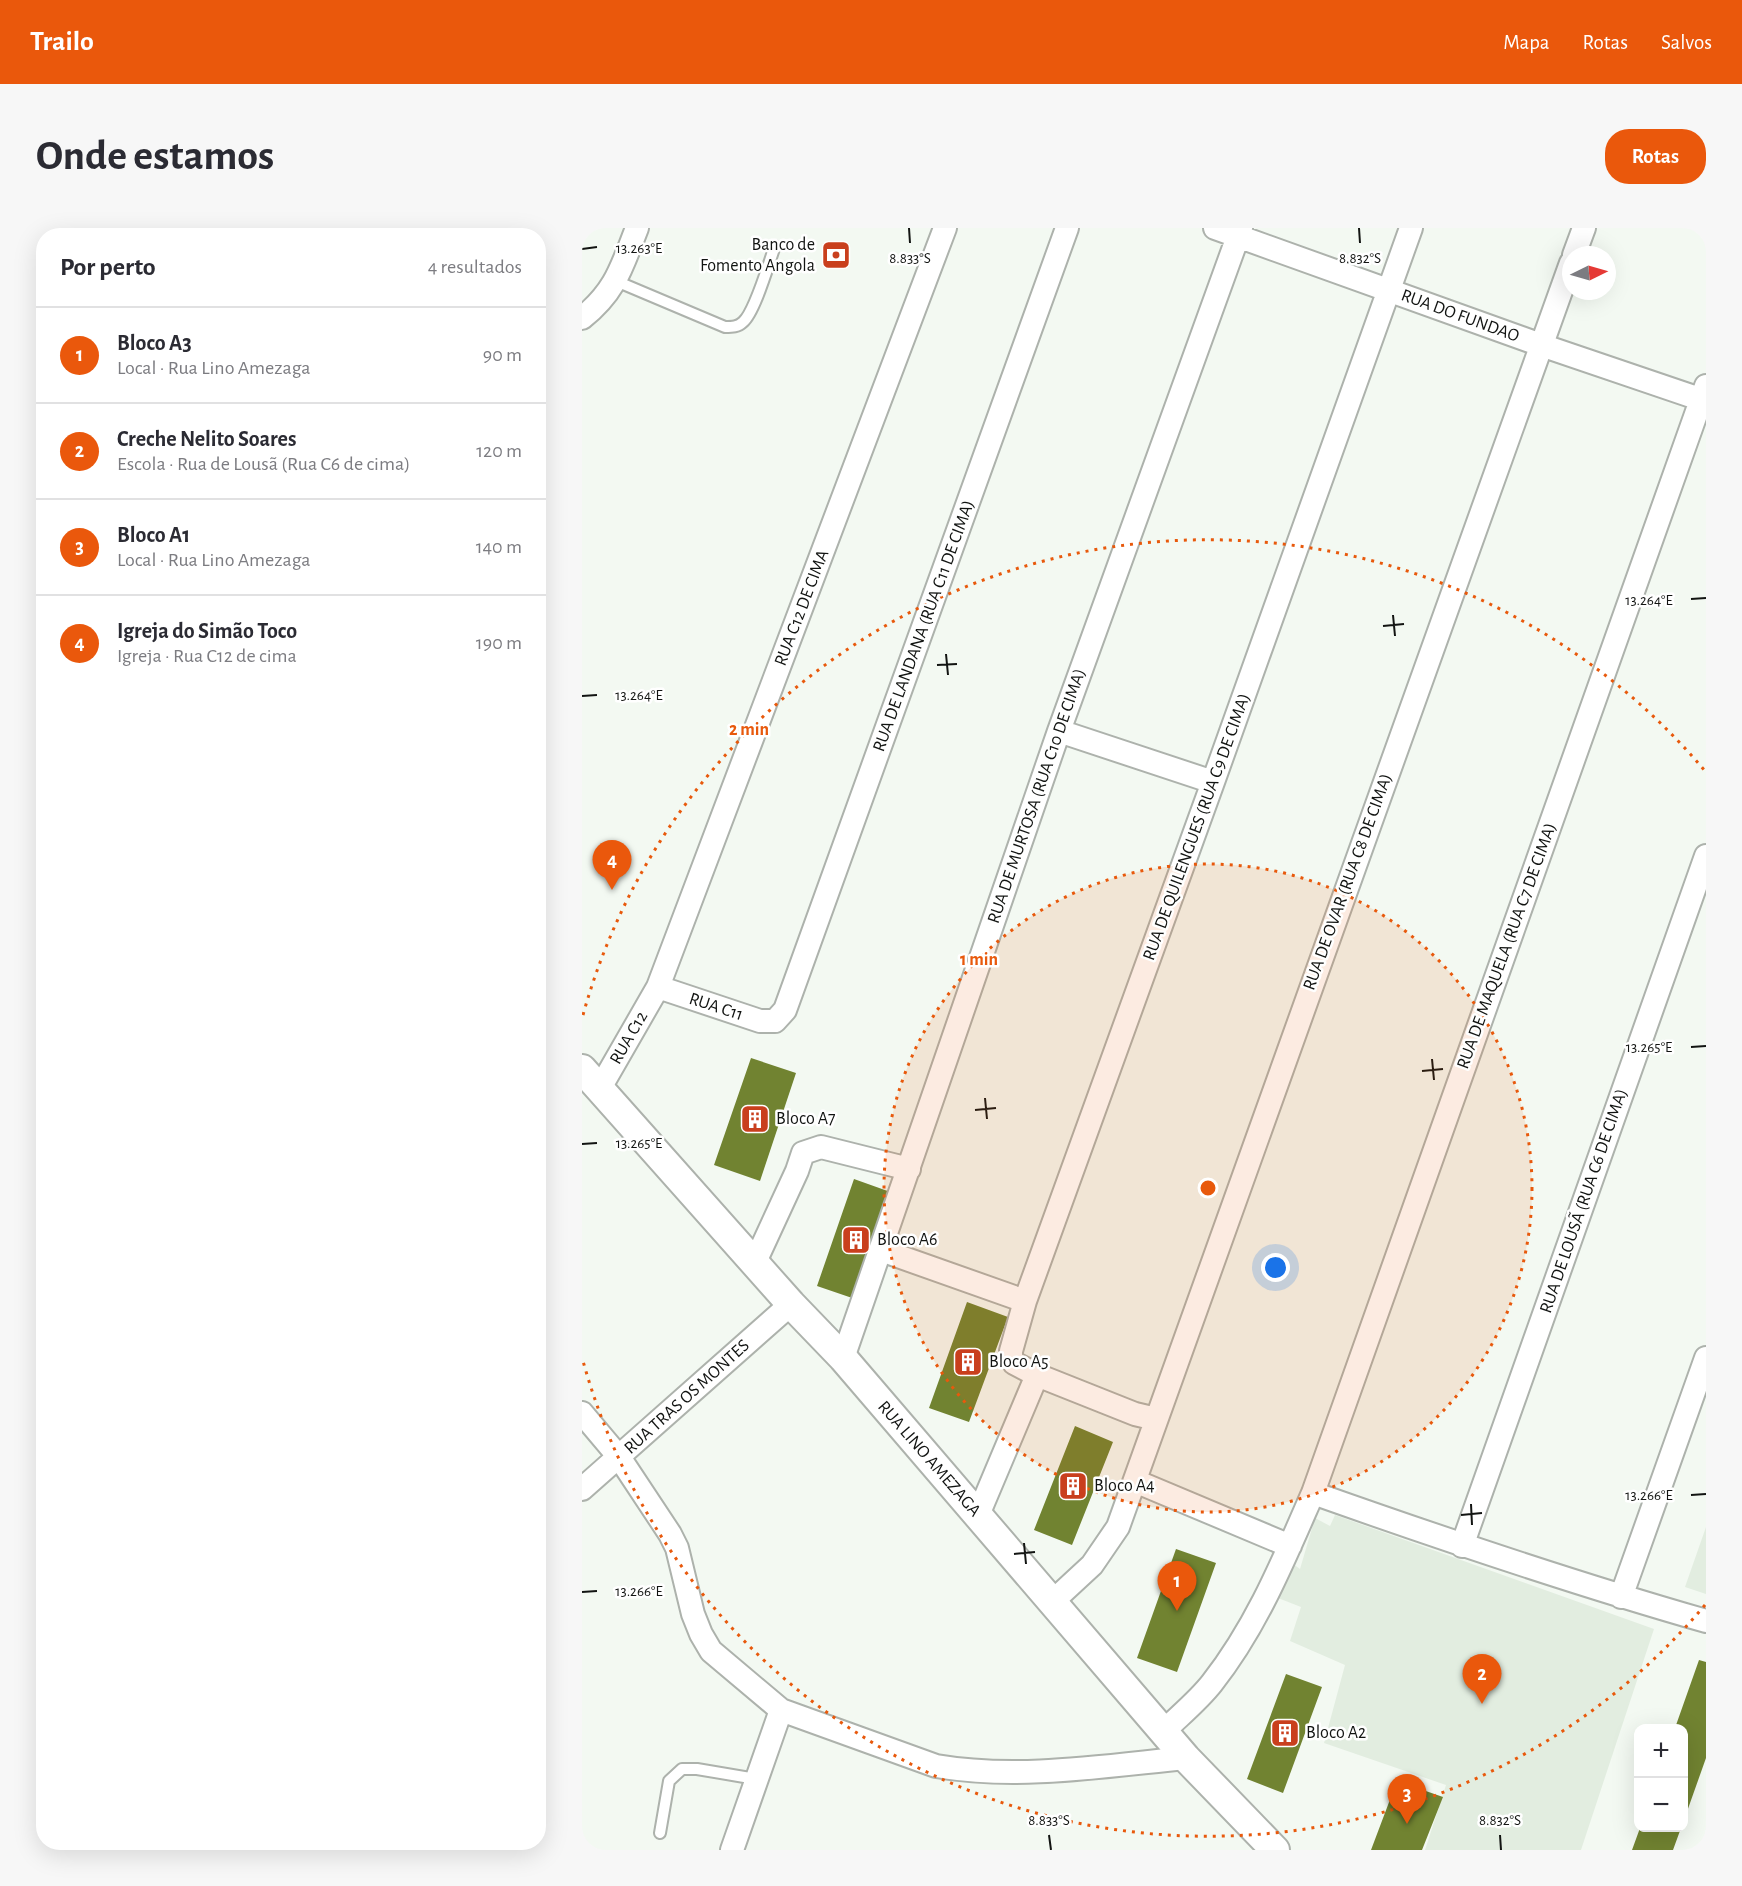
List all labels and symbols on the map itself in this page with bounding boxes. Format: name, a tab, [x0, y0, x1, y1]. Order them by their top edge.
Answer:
place label: Banco de Fomento Angola	[700, 236, 815, 275]
bank icon: Banco de Fomento Angola	[820, 239, 852, 271]
text: 13.263°E	[616, 241, 662, 256]
north arrow	[1562, 246, 1616, 300]
text: 8.833°S	[889, 251, 931, 266]
text: 8.832°S	[1339, 251, 1381, 266]
street label: RUA DO FUNDAO	[1399, 286, 1521, 346]
street label: RUA DE LANDANA (RUA C11 DE CIMA)	[870, 498, 978, 754]
street label: RUA C12 DE CIMA	[772, 547, 833, 669]
text: 13.264°E	[1625, 593, 1673, 608]
street label: RUA DE MURTOSA (RUA C10 DE CIMA)	[985, 666, 1089, 926]
text: 13.264°E	[615, 688, 663, 703]
street label: RUA DE QUILENGUES (RUA C9 DE CIMA)	[1140, 691, 1254, 963]
text: 2 min	[729, 721, 769, 739]
street label: RUA DE OVAR (RUA C8 DE CIMA)	[1300, 771, 1396, 993]
street label: RUA DE MAQUELA (RUA C7 DE CIMA)	[1454, 821, 1560, 1071]
pin: 4	[592, 840, 632, 890]
text: 1 min	[960, 951, 998, 969]
street label: RUA C11	[687, 990, 745, 1024]
street label: RUA C12	[607, 1009, 651, 1067]
text: 13.265°E	[1626, 1040, 1672, 1055]
street label: RUA DE LOUSÃ (RUA C6 DE CIMA)	[1534, 1085, 1631, 1316]
building icon: Bloco A7	[739, 1103, 771, 1135]
place label: Bloco A7	[776, 1110, 836, 1128]
text: 13.265°E	[616, 1136, 662, 1151]
centre of rings	[1198, 1178, 1218, 1198]
building icon: Bloco A6	[840, 1224, 872, 1256]
place label: Bloco A6	[877, 1231, 938, 1249]
your location	[1261, 1253, 1290, 1282]
street label: RUA TRAS OS MONTES	[621, 1336, 753, 1458]
building icon: Bloco A5	[952, 1346, 984, 1378]
place label: Bloco A5	[989, 1353, 1049, 1371]
street label: RUA LINO AMEZAGA	[874, 1398, 984, 1521]
building icon: Bloco A4	[1057, 1470, 1089, 1502]
place label: Bloco A4	[1094, 1477, 1155, 1495]
text: 13.266°E	[1625, 1488, 1673, 1503]
pin: 1	[1158, 1562, 1196, 1611]
text: 13.266°E	[615, 1584, 663, 1599]
pin: 2	[1462, 1654, 1502, 1704]
building icon: Bloco A2	[1269, 1717, 1301, 1749]
place label: Bloco A2	[1306, 1724, 1366, 1742]
pin: 3	[1388, 1774, 1426, 1824]
text: 8.833°S	[1028, 1813, 1070, 1828]
text: 8.832°S	[1479, 1813, 1521, 1828]

